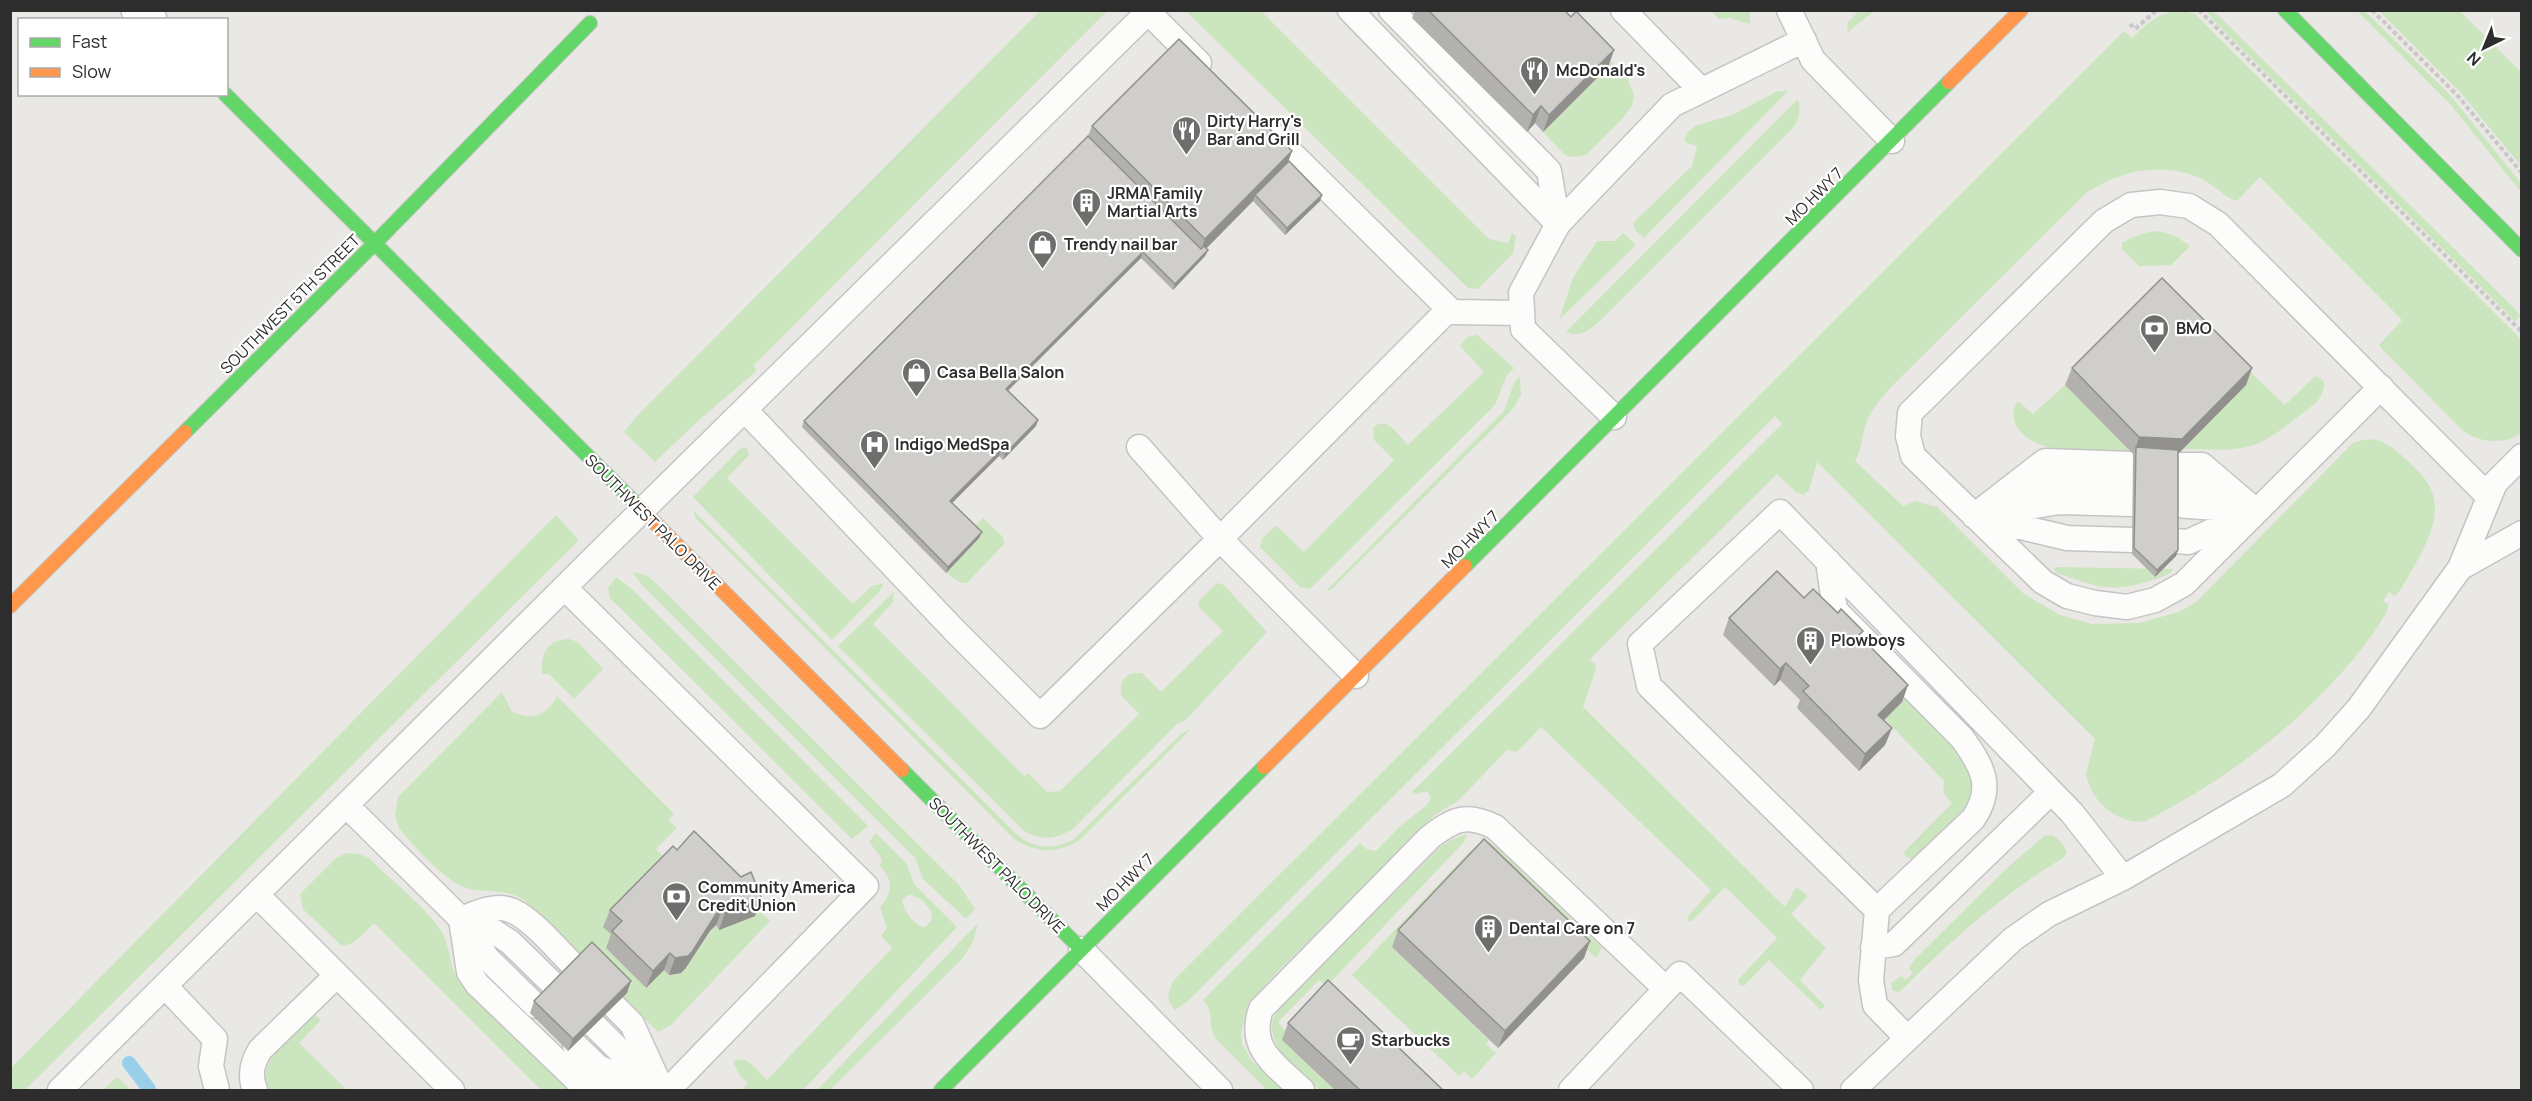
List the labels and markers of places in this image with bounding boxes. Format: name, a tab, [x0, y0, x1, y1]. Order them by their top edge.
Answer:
restaurant icon: McDonald's	[1519, 54, 1551, 96]
place label: McDonald's	[1556, 59, 1645, 81]
place label: Dirty Harry's Bar and Grill	[1207, 110, 1302, 150]
restaurant icon: Dirty Harry's Bar and Grill	[1170, 114, 1202, 156]
place label: JRMA Family Martial Arts	[1107, 182, 1203, 222]
building icon: JRMA Family Martial Arts	[1070, 186, 1102, 228]
shop icon: Trendy nail bar	[1027, 228, 1059, 270]
place label: Trendy nail bar	[1064, 233, 1177, 255]
bank icon: BMO	[2139, 312, 2171, 354]
place label: BMO	[2176, 317, 2212, 339]
shop icon: Casa Bella Salon	[900, 356, 932, 398]
place label: Casa Bella Salon	[937, 361, 1064, 383]
hospital icon: Indigo MedSpa	[858, 428, 890, 470]
place label: Indigo MedSpa	[895, 433, 1009, 455]
building icon: Plowboys	[1794, 624, 1826, 666]
place label: Plowboys	[1831, 629, 1905, 651]
place label: Community America Credit Union	[698, 876, 856, 916]
bank icon: Community America Credit Union	[661, 880, 693, 922]
building icon: Dental Care on 7	[1472, 912, 1504, 954]
place label: Dental Care on 7	[1509, 917, 1635, 939]
cafe icon: Starbucks	[1334, 1024, 1366, 1066]
place label: Starbucks	[1371, 1029, 1451, 1051]

